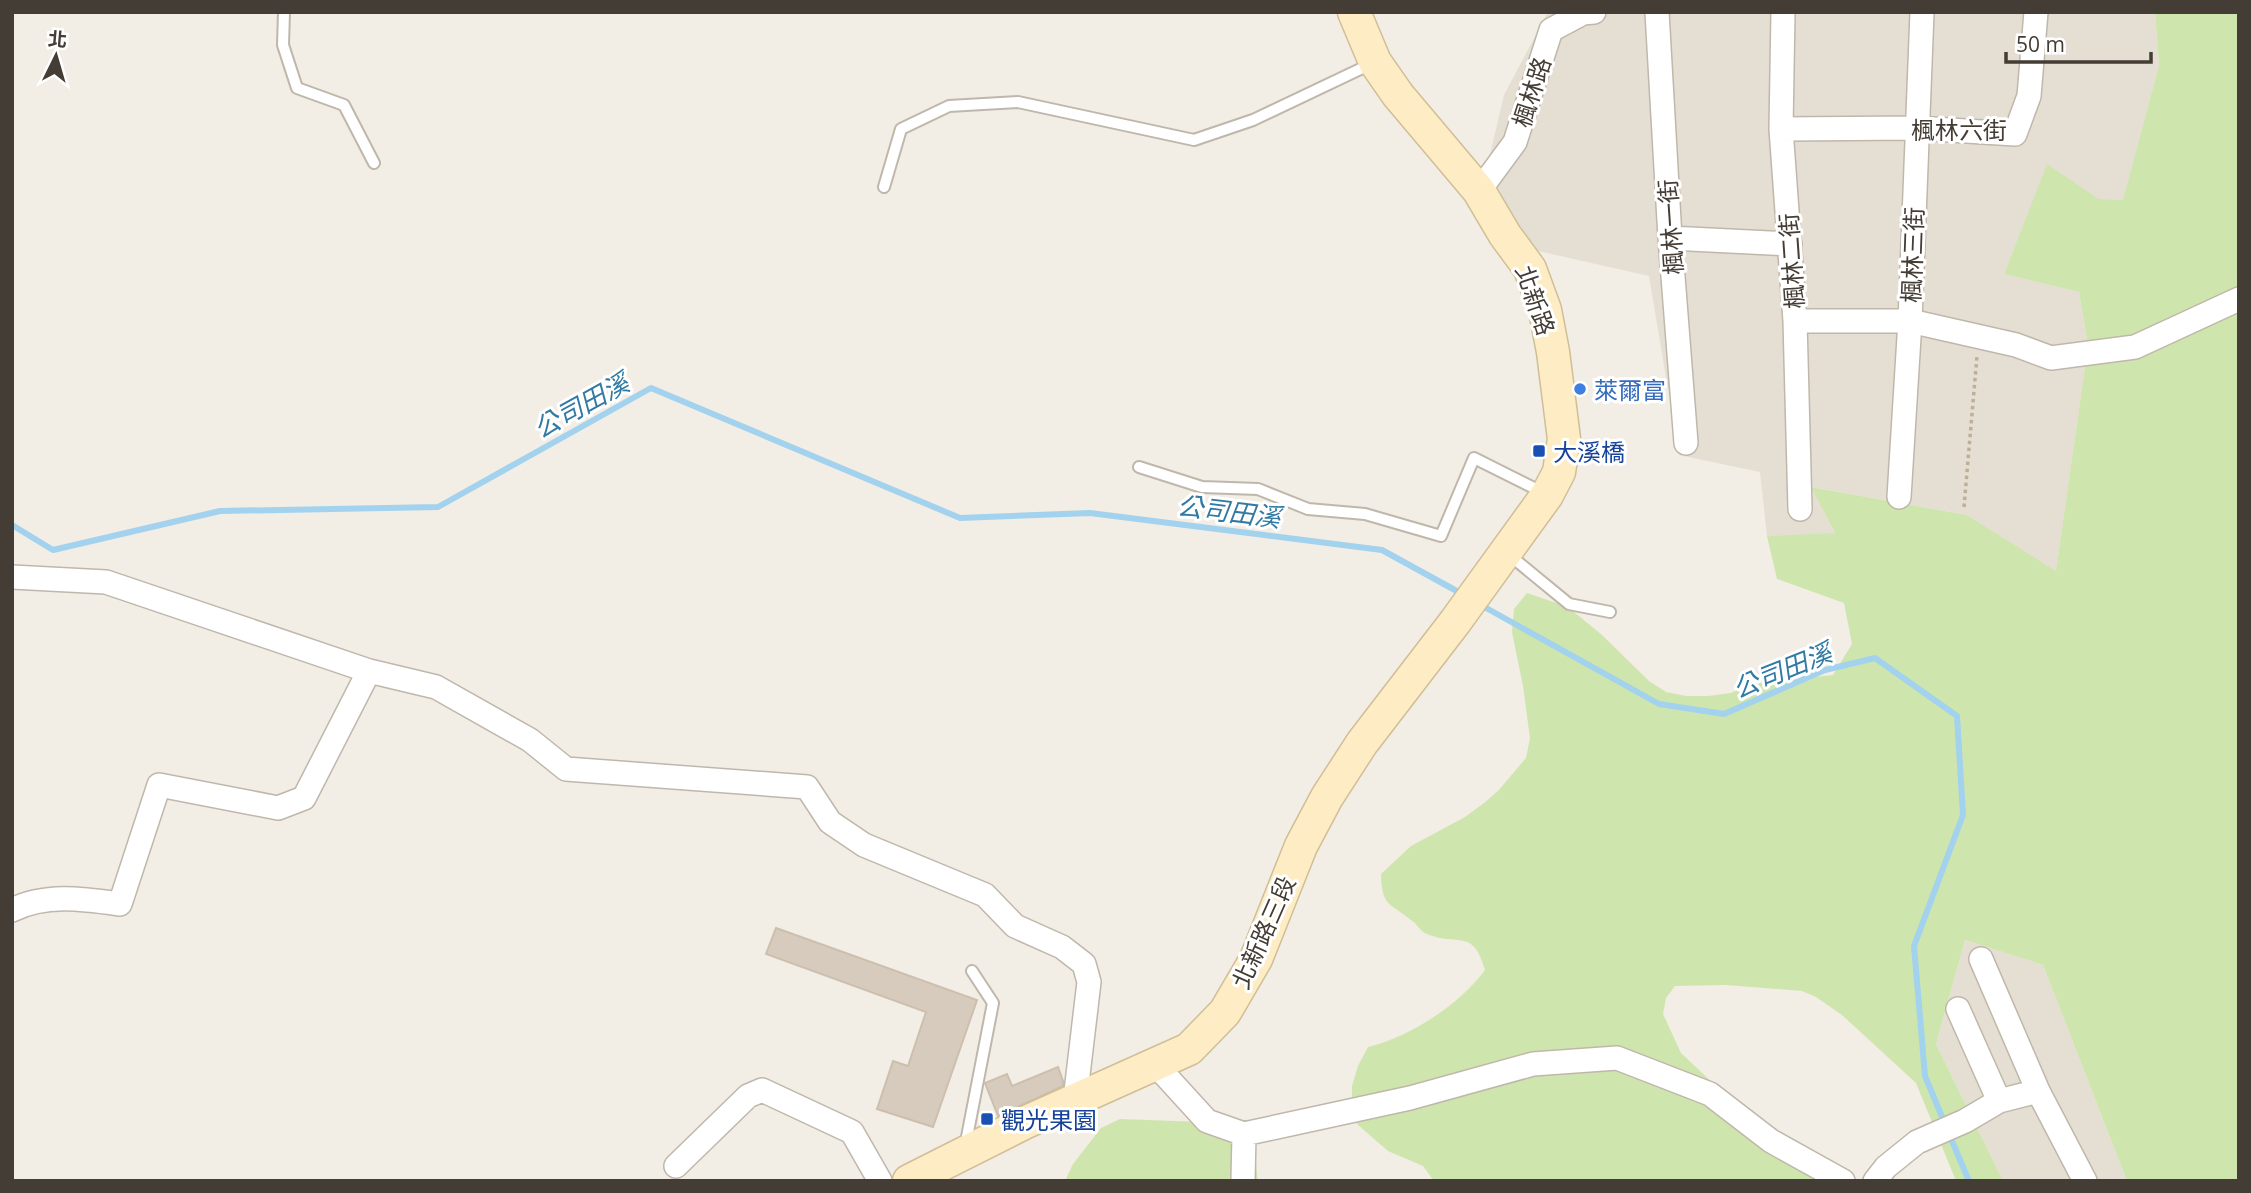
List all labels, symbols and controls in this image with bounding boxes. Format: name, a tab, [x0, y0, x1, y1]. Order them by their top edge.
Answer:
north arrow	[21, 21, 91, 91]
scale bar	[2006, 21, 2151, 65]
text: 北	[47, 25, 68, 53]
text: 50 m	[2016, 30, 2065, 58]
street label: 楓林路	[1504, 53, 1558, 131]
street label: 楓林六街	[1911, 113, 2007, 146]
street label: 楓林一街	[1650, 178, 1690, 276]
street label: 楓林三街	[1894, 206, 1930, 304]
street label: 楓林二街	[1771, 212, 1811, 310]
street label: 北新路	[1509, 261, 1563, 339]
water label: 公司田溪	[527, 362, 639, 446]
place label: 萊爾富	[1594, 373, 1666, 406]
marker: 萊爾富	[1572, 381, 1588, 397]
place label: 大溪橋	[1553, 435, 1625, 468]
marker: 大溪橋	[1531, 443, 1547, 459]
water label: 公司田溪	[1175, 487, 1287, 536]
water label: 公司田溪	[1727, 632, 1841, 706]
street label: 北新路三段	[1224, 870, 1302, 994]
place label: 觀光果園	[1001, 1103, 1097, 1136]
marker: 觀光果園	[979, 1111, 995, 1127]

